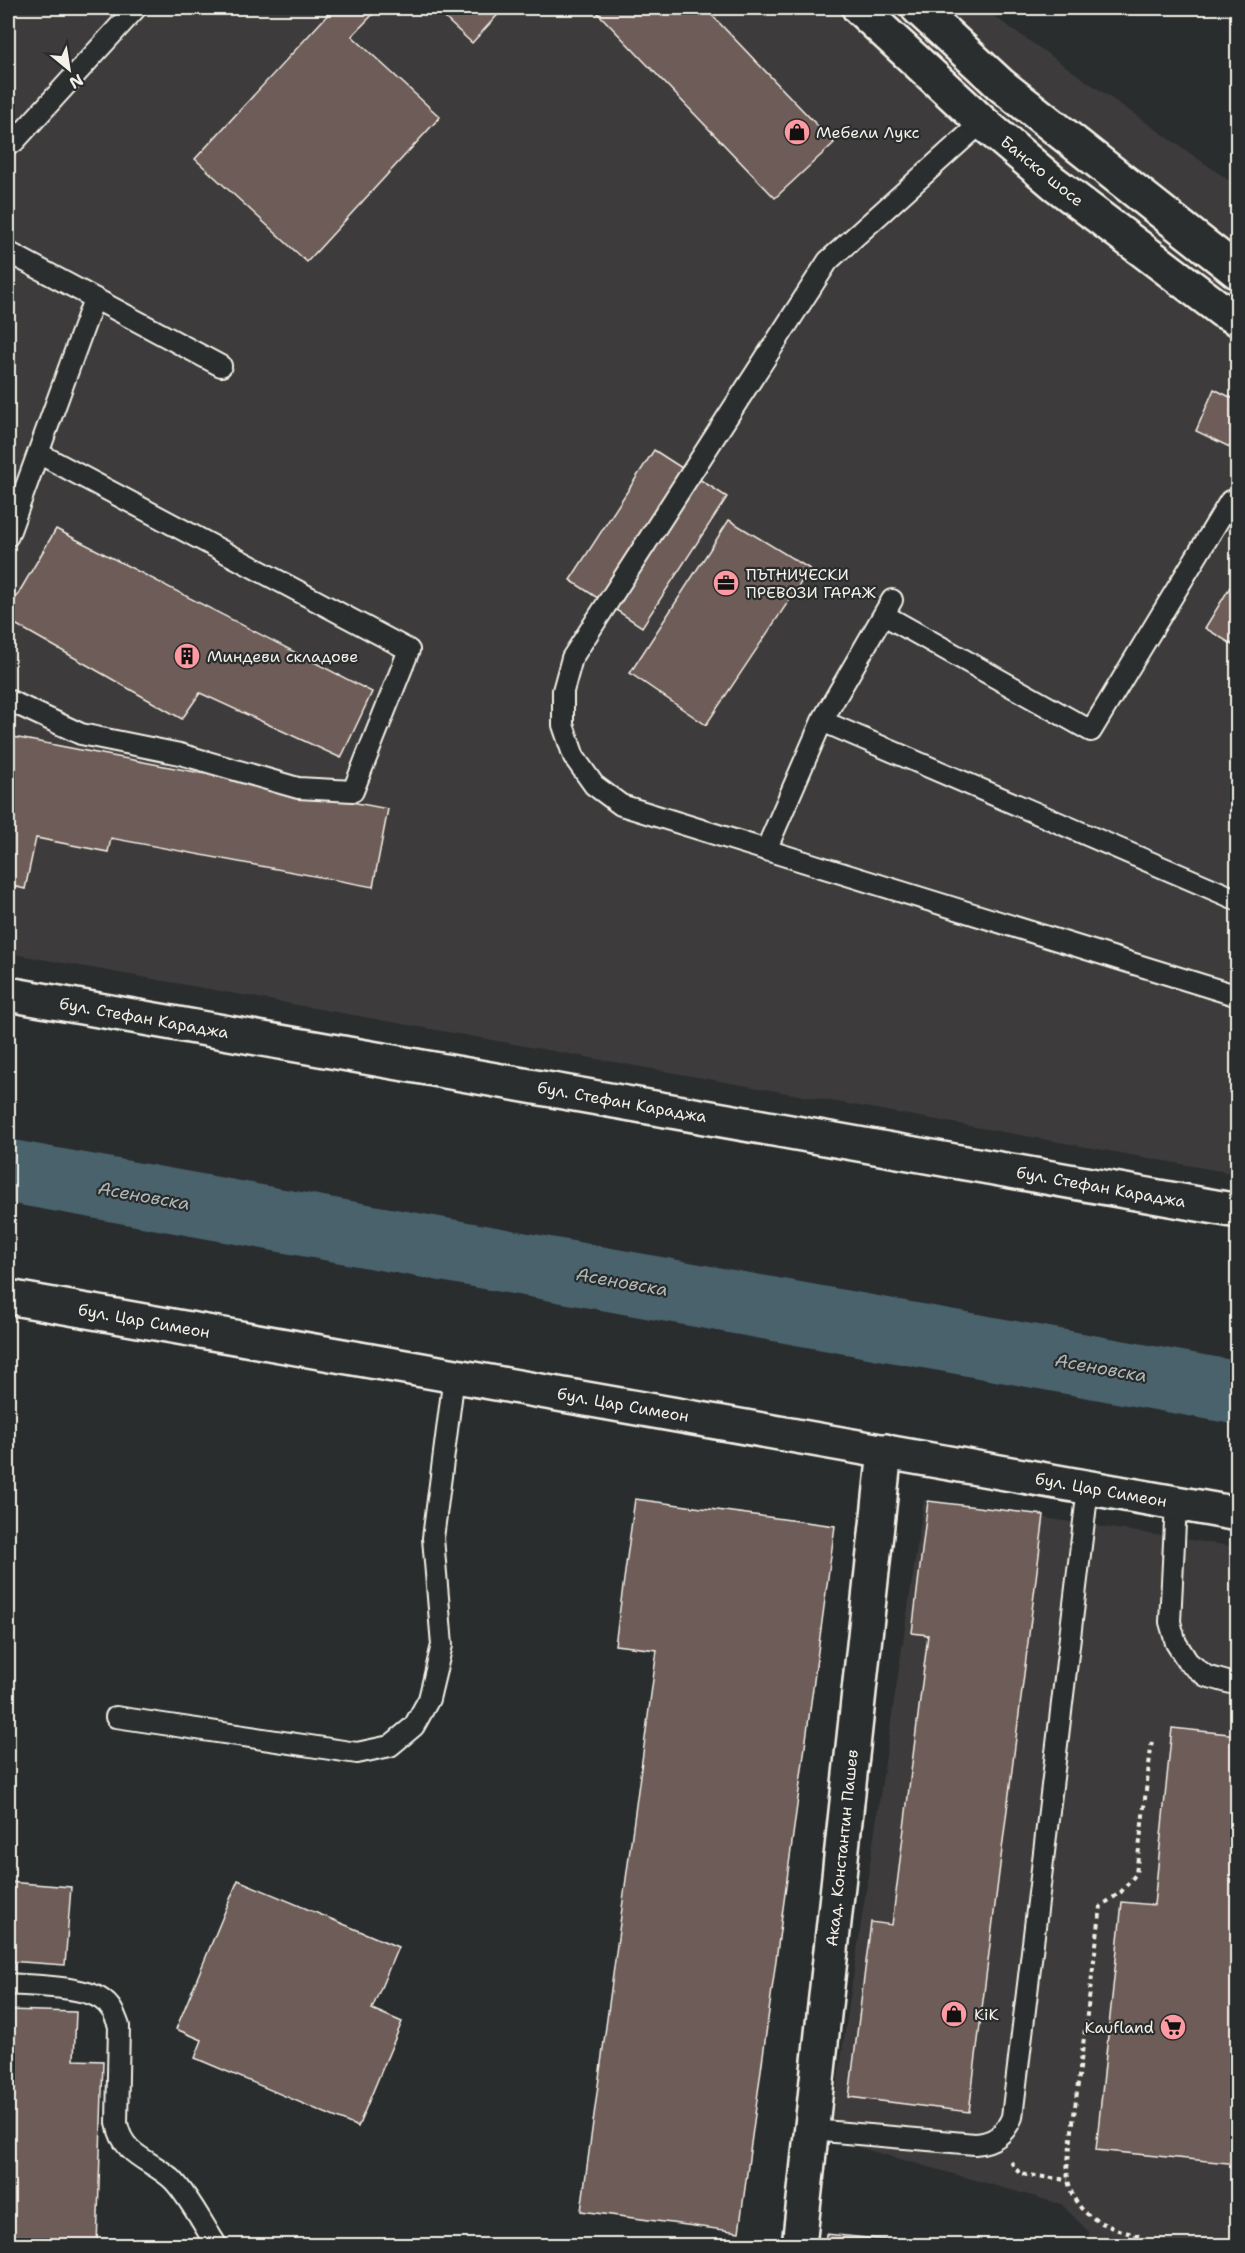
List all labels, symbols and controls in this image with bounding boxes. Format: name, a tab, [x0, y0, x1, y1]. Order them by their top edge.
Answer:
north arrow	[39, 39, 99, 99]
text: N	[66, 69, 87, 94]
shop icon: Мебели Лукс	[782, 117, 812, 147]
place label: Мебели Лукс	[816, 122, 920, 143]
street label: Банско шосе	[996, 131, 1088, 211]
place label: ПЪТНИЧЕСКИ ПРЕВОЗИ ГАРАЖ	[746, 564, 876, 603]
office icon: ПЪТНИЧЕСКИ ПРЕВОЗИ ГАРАЖ	[711, 568, 741, 598]
building icon: Миндеви складове	[172, 641, 202, 671]
place label: Миндеви складове	[207, 646, 358, 667]
street label: бул. Стефан Караджа	[58, 993, 230, 1043]
street label: бул. Стефан Караджа	[536, 1077, 708, 1127]
street label: бул. Стефан Караджа	[1015, 1162, 1187, 1212]
water label: Асеновска	[96, 1176, 192, 1216]
water label: Асеновска	[574, 1262, 670, 1302]
street label: бул. Цар Симеон	[76, 1299, 212, 1343]
water label: Асеновска	[1053, 1348, 1149, 1388]
street label: бул. Цар Симеон	[555, 1383, 691, 1427]
street label: бул. Цар Симеон	[1033, 1468, 1169, 1512]
street label: Акад. Константин Пашев	[821, 1748, 863, 1948]
shop icon: KiK	[939, 1999, 969, 2029]
place label: KiK	[974, 2004, 999, 2025]
supermarket icon: Kaufland	[1158, 2012, 1188, 2042]
place label: Kaufland	[1084, 2017, 1154, 2038]

